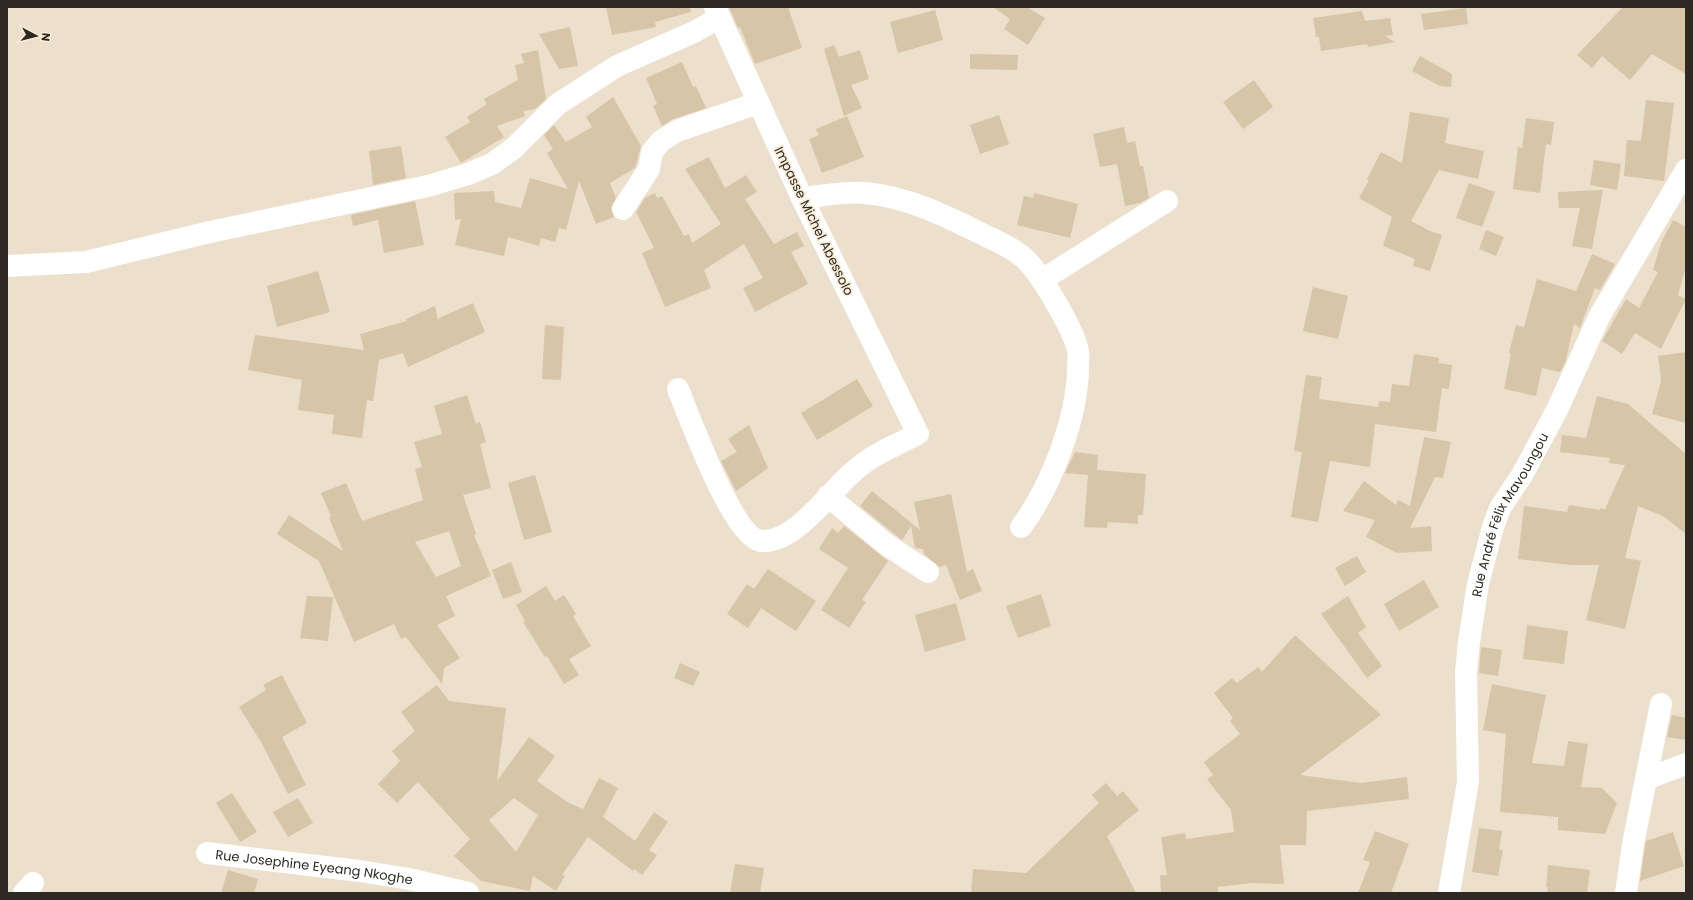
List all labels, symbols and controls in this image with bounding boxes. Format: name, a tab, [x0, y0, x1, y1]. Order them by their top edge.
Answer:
north arrow	[16, 16, 56, 56]
text: N	[37, 32, 54, 42]
street label: Impasse Michel Abessolo	[770, 143, 858, 299]
street label: Rue André Félix Mavoungou	[1467, 429, 1553, 598]
street label: Rue Josephine Eyeang Nkoghe	[214, 845, 414, 889]

